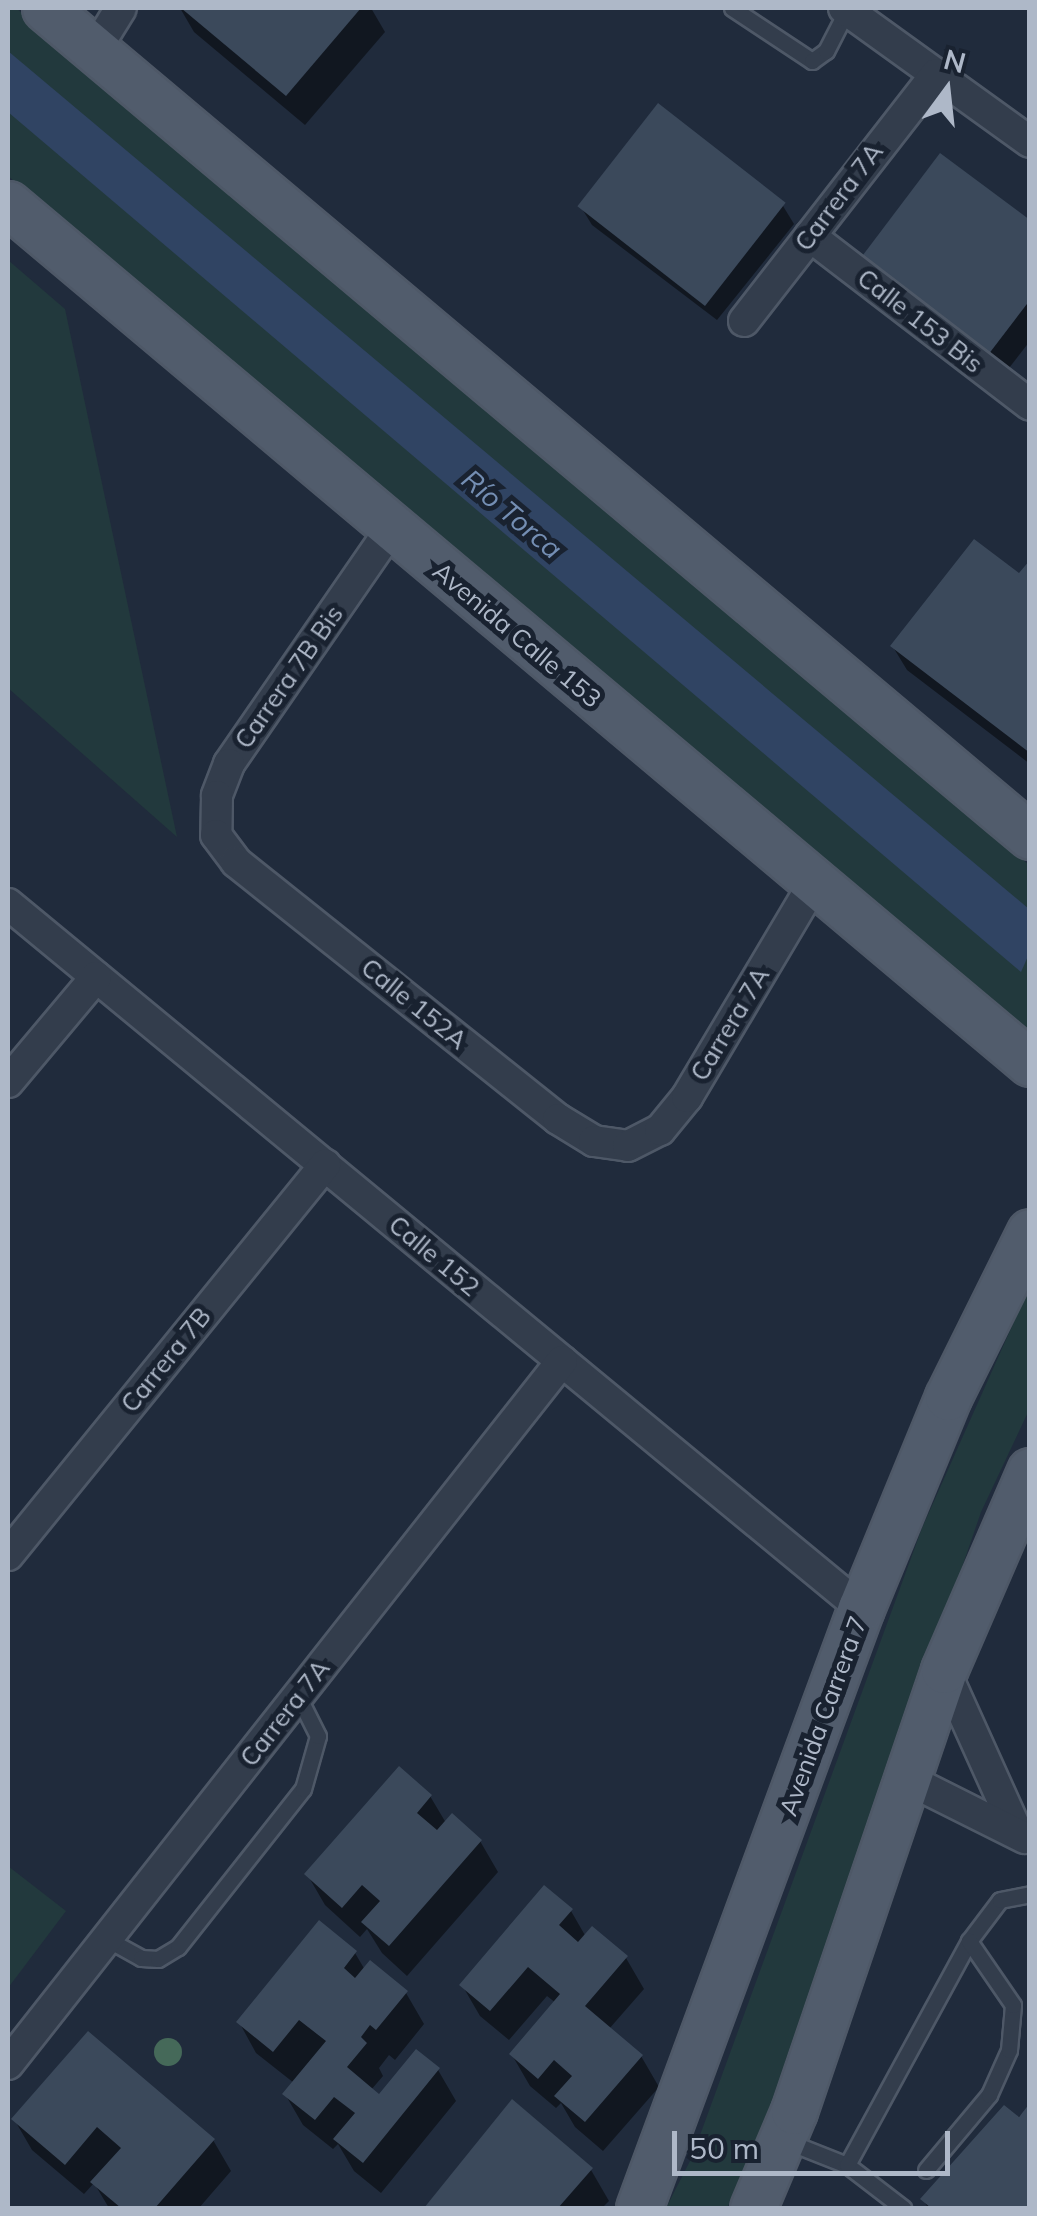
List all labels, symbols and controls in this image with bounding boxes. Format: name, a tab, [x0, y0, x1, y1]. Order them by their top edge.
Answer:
north arrow	[897, 40, 997, 140]
text: N	[940, 41, 970, 80]
street label: Carrera 7A	[789, 137, 889, 257]
street label: Calle 153 Bis	[851, 263, 989, 379]
water label: Río Torca	[455, 462, 569, 566]
street label: Avenida Calle 153	[427, 556, 607, 714]
street label: Carrera 7B Bis	[229, 600, 349, 754]
street label: Calle 152A	[355, 952, 473, 1056]
street label: Carrera 7A	[684, 962, 776, 1086]
street label: Calle 152	[383, 1210, 485, 1302]
street label: Carrera 7B	[115, 1302, 217, 1418]
street label: Avenida Carrera 7	[773, 1612, 873, 1820]
street label: Carrera 7A	[234, 1654, 336, 1772]
scale bar	[677, 2111, 954, 2173]
text: 50 m	[689, 2129, 759, 2167]

